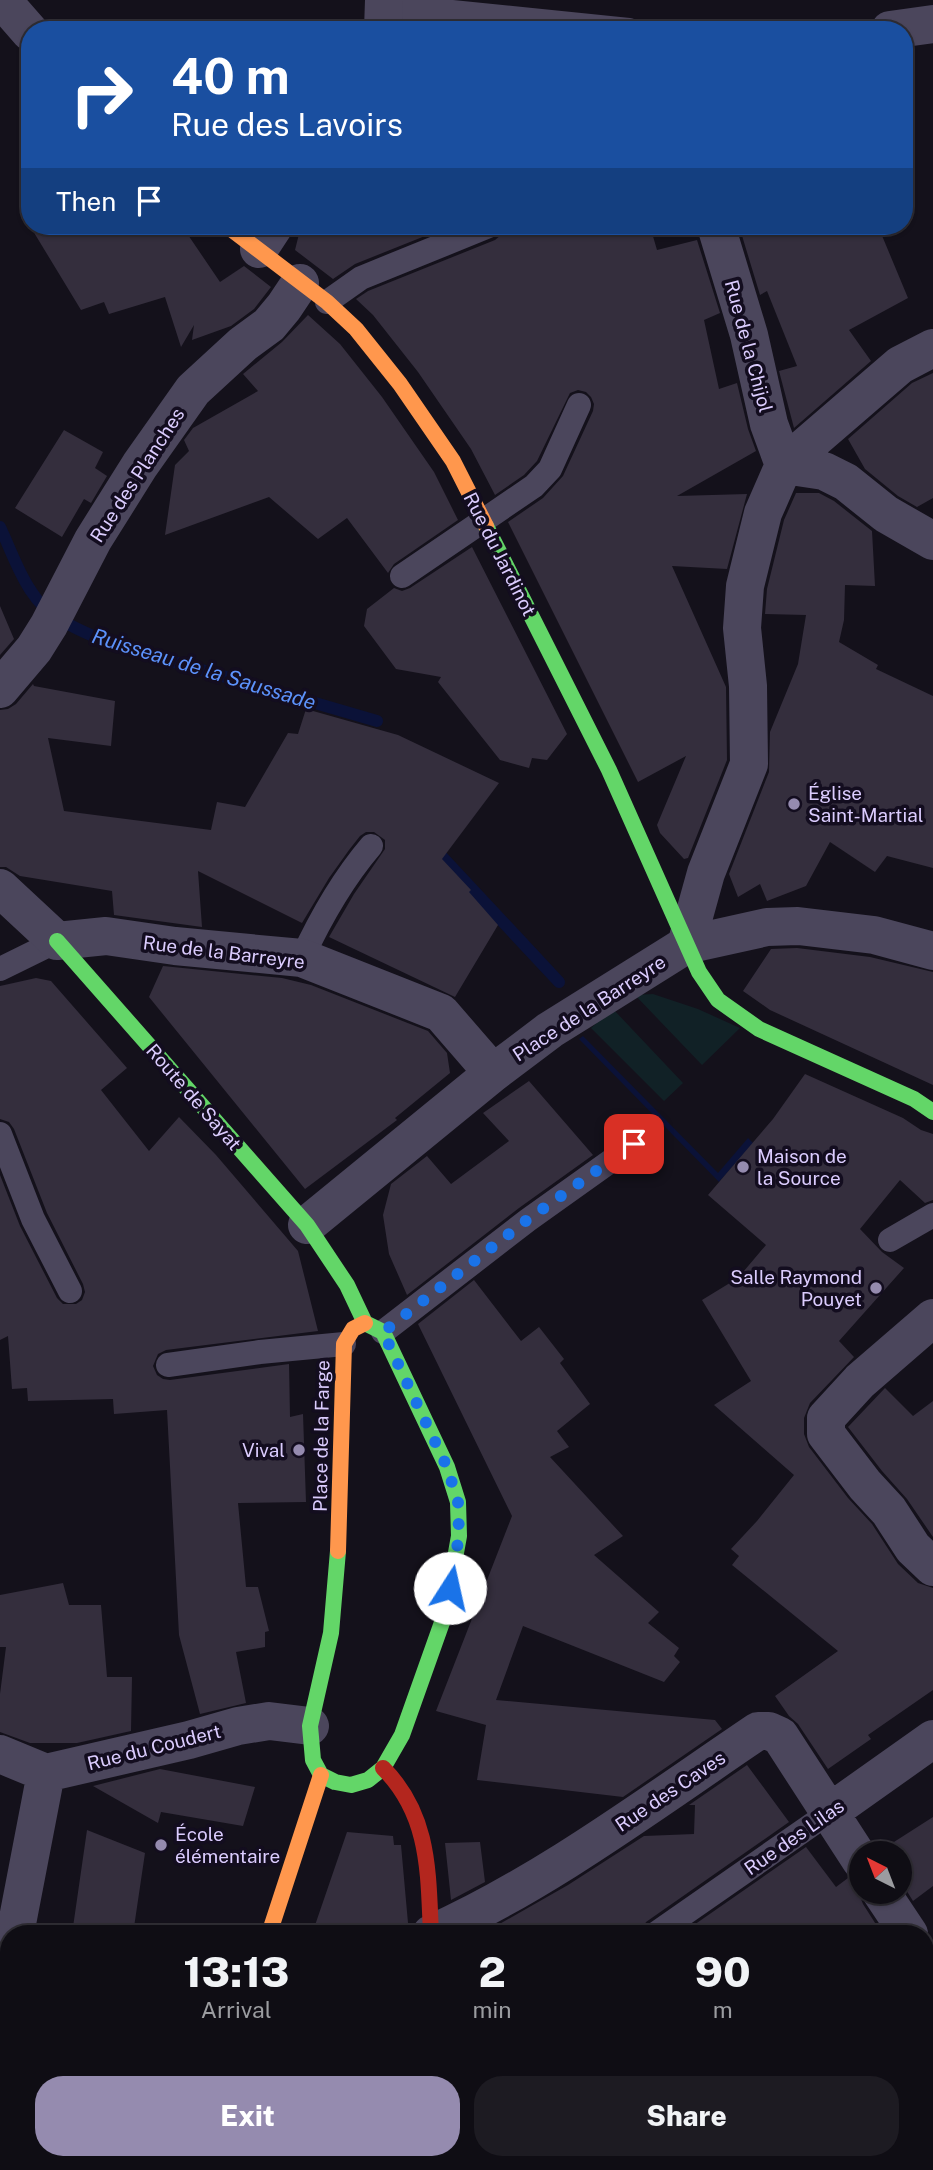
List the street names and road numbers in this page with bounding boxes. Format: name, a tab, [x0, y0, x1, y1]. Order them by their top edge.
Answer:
street label: Rue de la Chijol	[721, 277, 777, 415]
street label: Rue des Planches	[85, 404, 189, 546]
street label: Rue du Jardinot	[459, 488, 541, 620]
street label: Rue de la Barreyre	[142, 931, 306, 973]
street label: Place de la Barreyre	[508, 950, 670, 1066]
street label: Route de Sayat	[142, 1039, 246, 1155]
street label: Place de la Farge	[309, 1360, 333, 1512]
street label: Rue du Coudert	[85, 1720, 223, 1774]
street label: Rue des Caves	[611, 1746, 729, 1836]
street label: Rue des Lilas	[740, 1795, 848, 1879]

